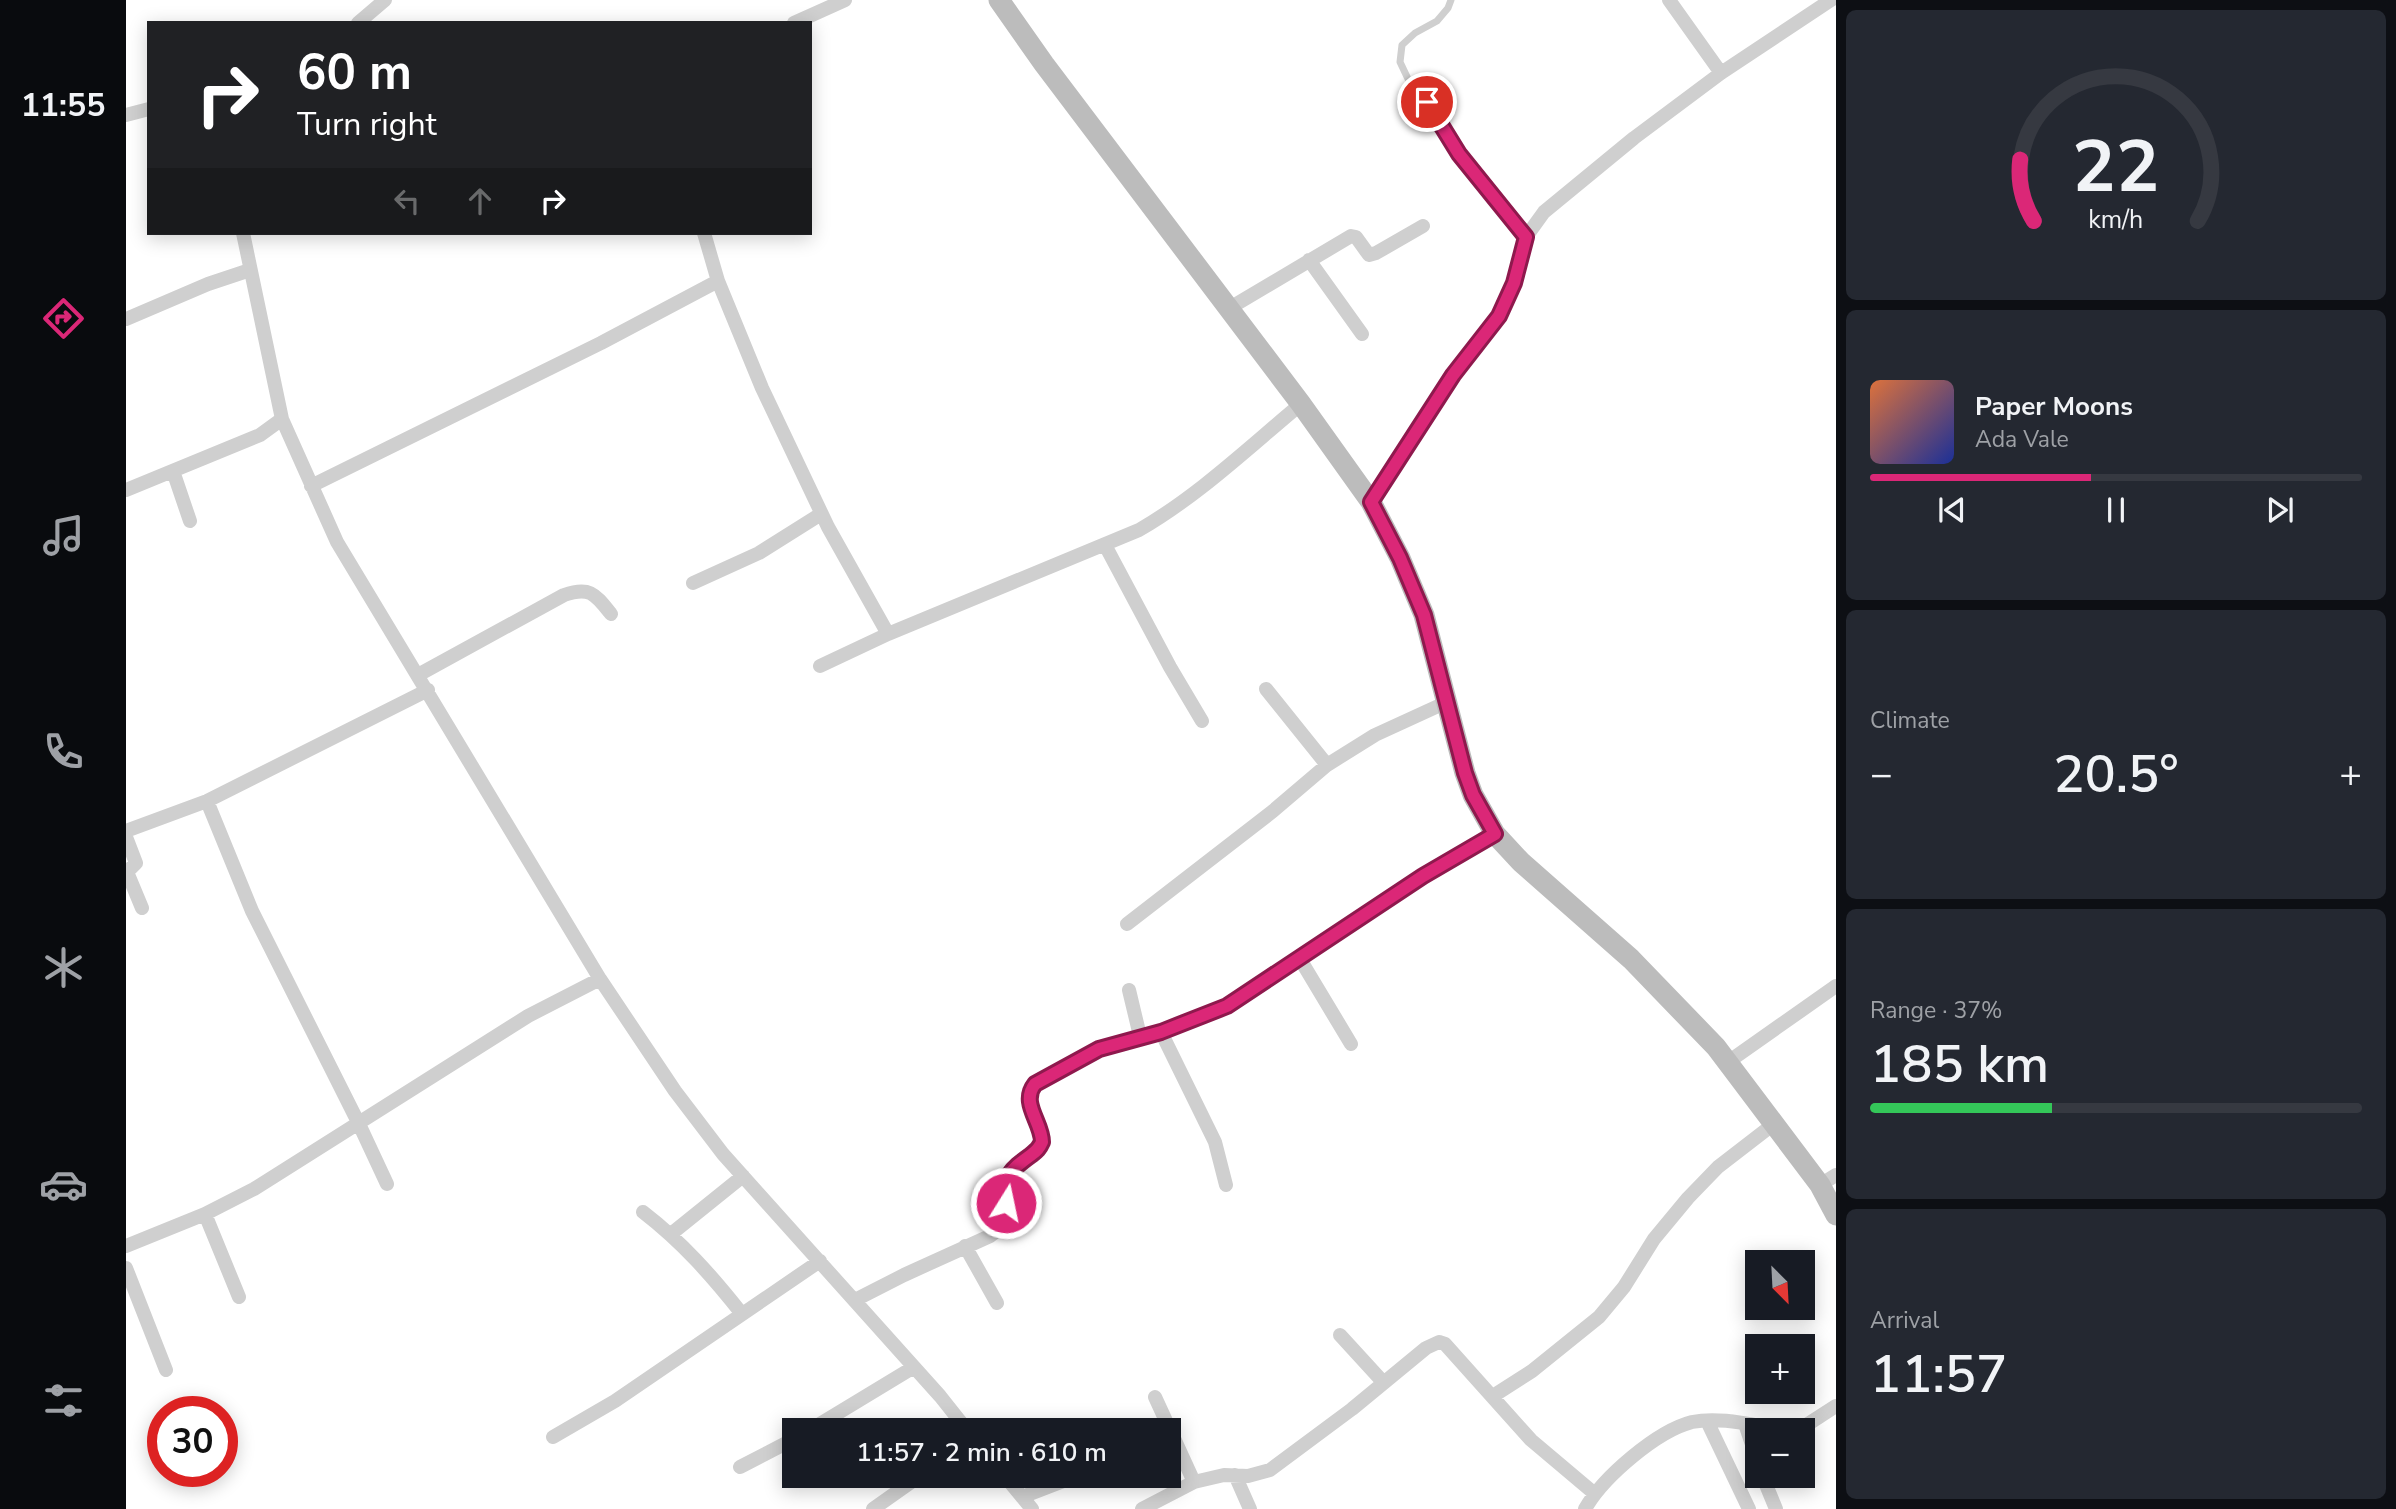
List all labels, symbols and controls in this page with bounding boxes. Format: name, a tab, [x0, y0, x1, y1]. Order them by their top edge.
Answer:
text: 60 m	[297, 39, 412, 106]
icon: right	[182, 49, 273, 140]
pin	[1397, 72, 1457, 132]
icon: arrive	[1408, 83, 1446, 121]
text: 11:55	[21, 84, 105, 127]
text: Turn right	[297, 103, 437, 146]
text: 22	[2072, 117, 2160, 217]
icon: left	[388, 182, 426, 220]
icon: ahead	[461, 182, 499, 220]
icon: right	[534, 182, 572, 220]
text: km/h	[2088, 203, 2144, 237]
icon: directions	[39, 294, 88, 343]
text: Paper Moons	[1975, 389, 2133, 424]
text: Ada Vale	[1975, 424, 2069, 455]
icon: previous	[1933, 491, 1971, 529]
icon: pause	[2097, 491, 2135, 529]
icon: next	[2261, 491, 2299, 529]
icon: music	[39, 511, 88, 560]
text: Climate	[1870, 705, 1950, 736]
icon: phone	[39, 727, 88, 776]
text: 20.5°	[2053, 739, 2179, 810]
text: −	[1870, 749, 1893, 800]
text: +	[2339, 749, 2362, 800]
icon: climate	[39, 943, 88, 992]
text: Range · 37%	[1870, 995, 2002, 1026]
text: 185 km	[1870, 1029, 2049, 1100]
icon: car	[39, 1160, 88, 1209]
position arrow	[969, 1166, 1043, 1240]
north arrow	[1745, 1250, 1815, 1320]
map controls	[1745, 1250, 1815, 1488]
text: Arrival	[1870, 1305, 1939, 1336]
button: +	[1745, 1334, 1815, 1404]
text: 11:57	[1870, 1339, 2007, 1410]
icon: filters	[39, 1376, 88, 1425]
speed limit sign: 30	[147, 1396, 238, 1487]
button: −	[1745, 1418, 1815, 1488]
text: 11:57 · 2 min · 610 m	[856, 1435, 1107, 1470]

